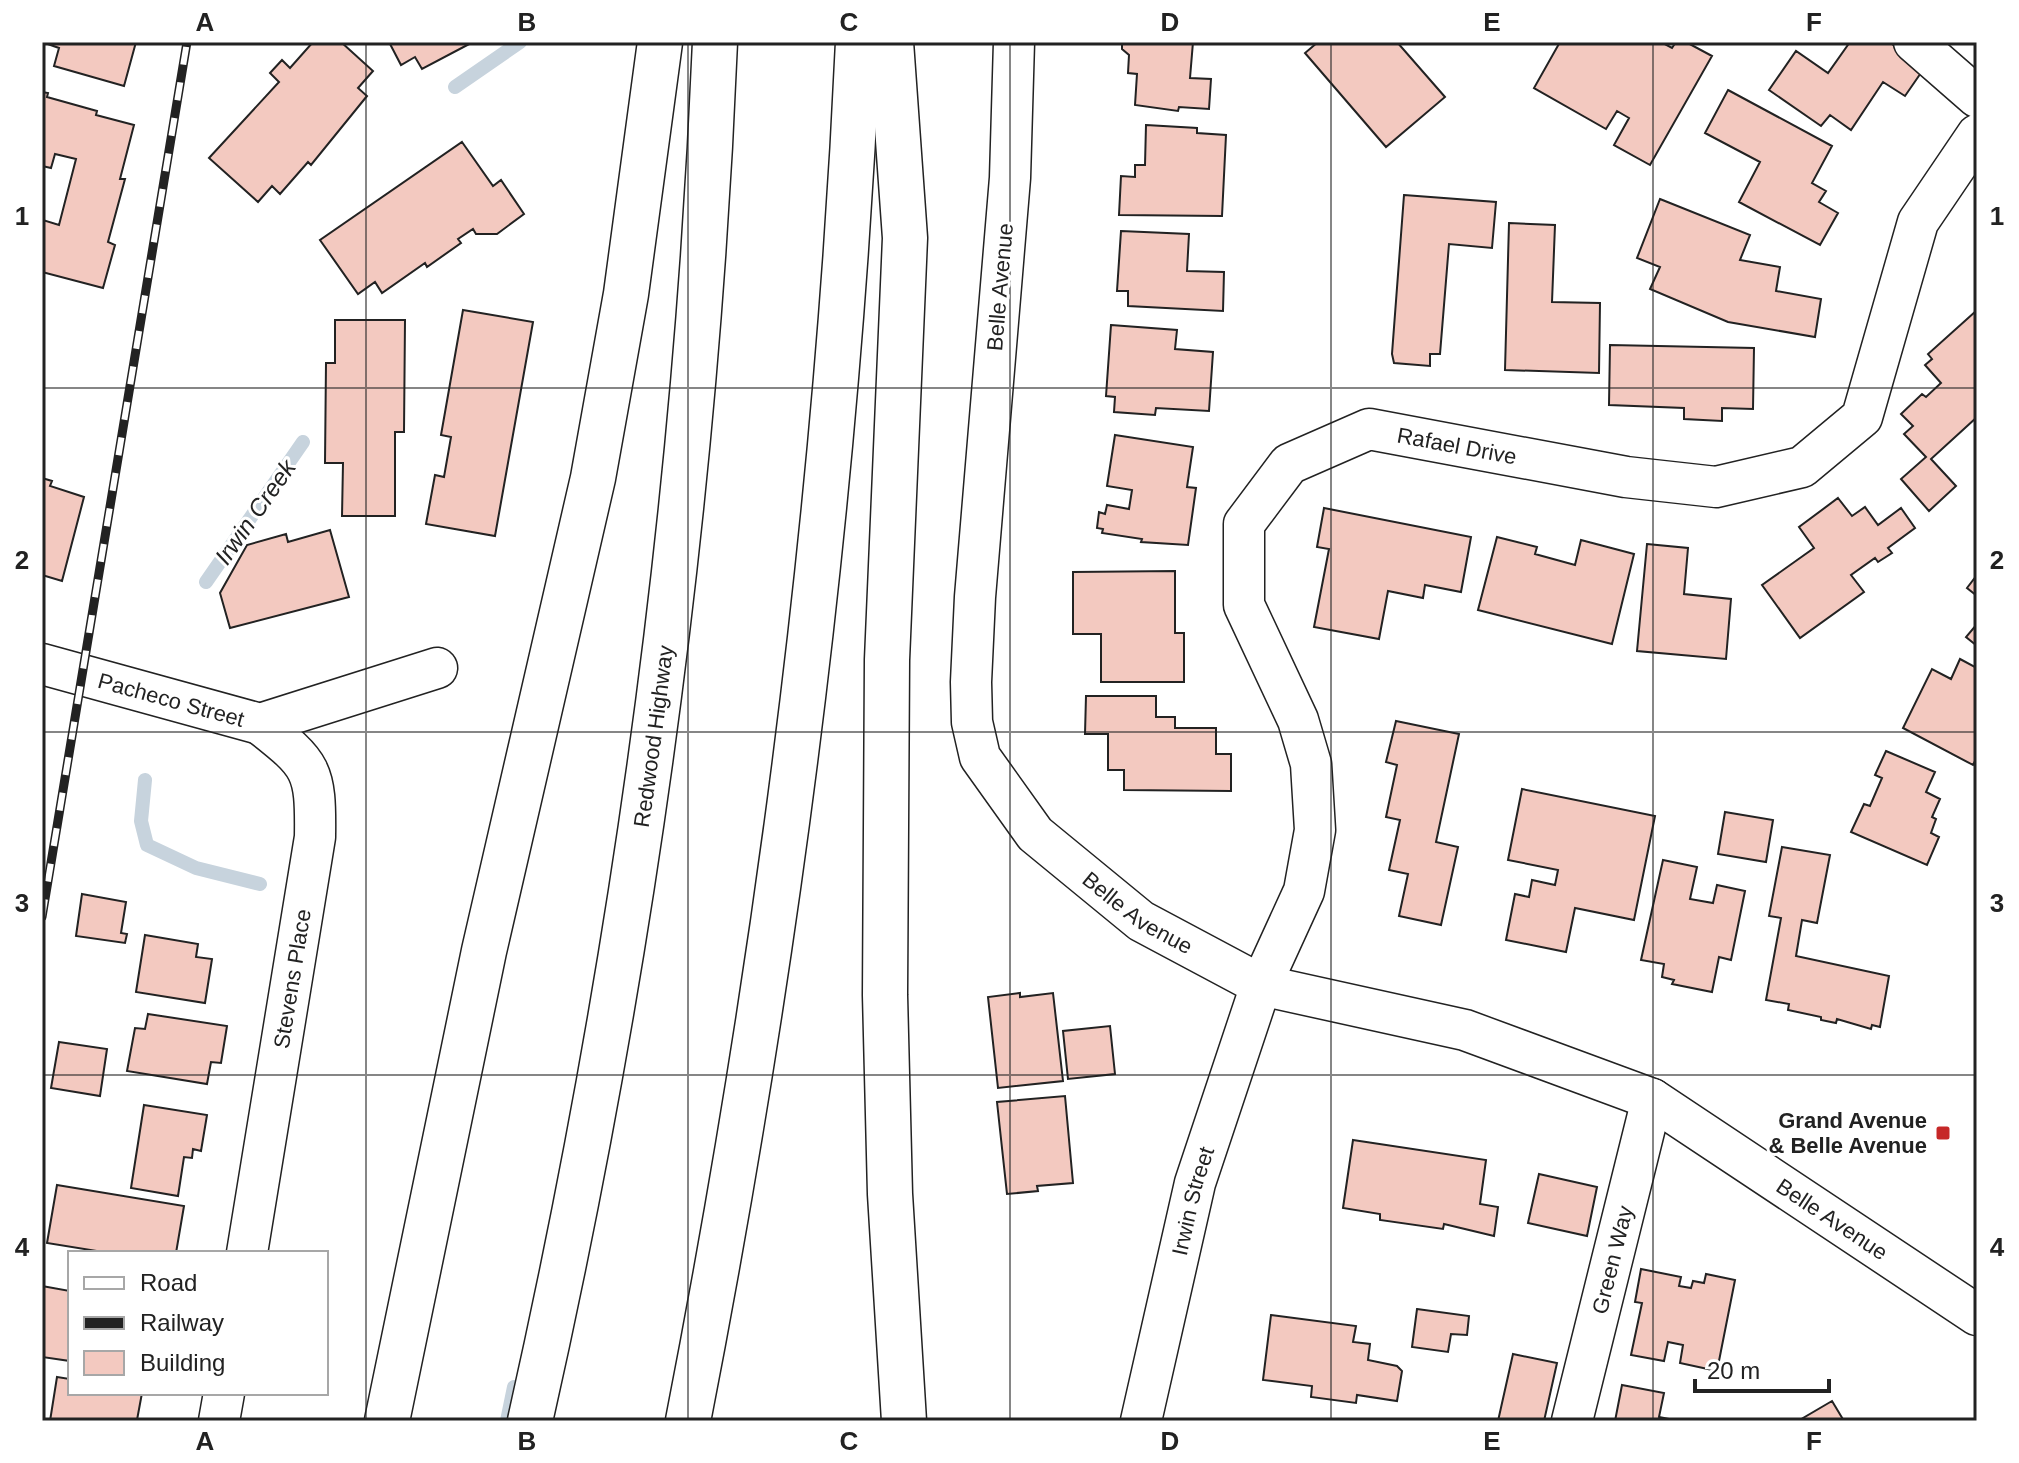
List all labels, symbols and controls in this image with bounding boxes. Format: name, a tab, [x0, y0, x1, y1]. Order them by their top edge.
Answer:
text: A	[196, 7, 215, 37]
text: B	[518, 7, 536, 37]
text: C	[840, 7, 859, 37]
text: D	[1161, 7, 1179, 37]
text: E	[1483, 7, 1501, 37]
text: F	[1806, 7, 1822, 37]
text: 1	[15, 201, 29, 231]
text: 1	[1990, 201, 2004, 231]
street label: Belle Avenue	[982, 222, 1018, 352]
street label: Rafael Drive	[1395, 422, 1519, 469]
water label: Irwin Creek	[209, 453, 302, 569]
text: 2	[15, 545, 29, 575]
text: 2	[1990, 545, 2004, 575]
street label: Redwood Highway	[628, 644, 678, 829]
street label: Pacheco Street	[95, 668, 247, 732]
street label: Belle Avenue	[1078, 866, 1197, 959]
text: 3	[15, 888, 29, 918]
text: 3	[1990, 888, 2004, 918]
street label: Stevens Place	[268, 907, 316, 1050]
place label: Grand Avenue & Belle Avenue	[1768, 1108, 1927, 1158]
marker: Grand Avenue & Belle Avenue	[1934, 1124, 1952, 1142]
street label: Irwin Street	[1166, 1143, 1219, 1258]
street label: Belle Avenue	[1772, 1173, 1893, 1265]
street label: Green Way	[1587, 1203, 1637, 1317]
text: 4	[15, 1232, 30, 1262]
text: 4	[1990, 1232, 2005, 1262]
legend	[68, 1251, 328, 1395]
text: Road	[140, 1269, 197, 1296]
text: Railway	[140, 1309, 224, 1336]
scale bar	[1695, 1343, 1829, 1393]
text: Building	[140, 1349, 225, 1376]
text: 20 m	[1707, 1357, 1760, 1384]
text: A	[196, 1426, 215, 1456]
text: B	[518, 1426, 536, 1456]
text: C	[840, 1426, 859, 1456]
text: D	[1161, 1426, 1179, 1456]
text: E	[1483, 1426, 1501, 1456]
text: F	[1806, 1426, 1822, 1456]

